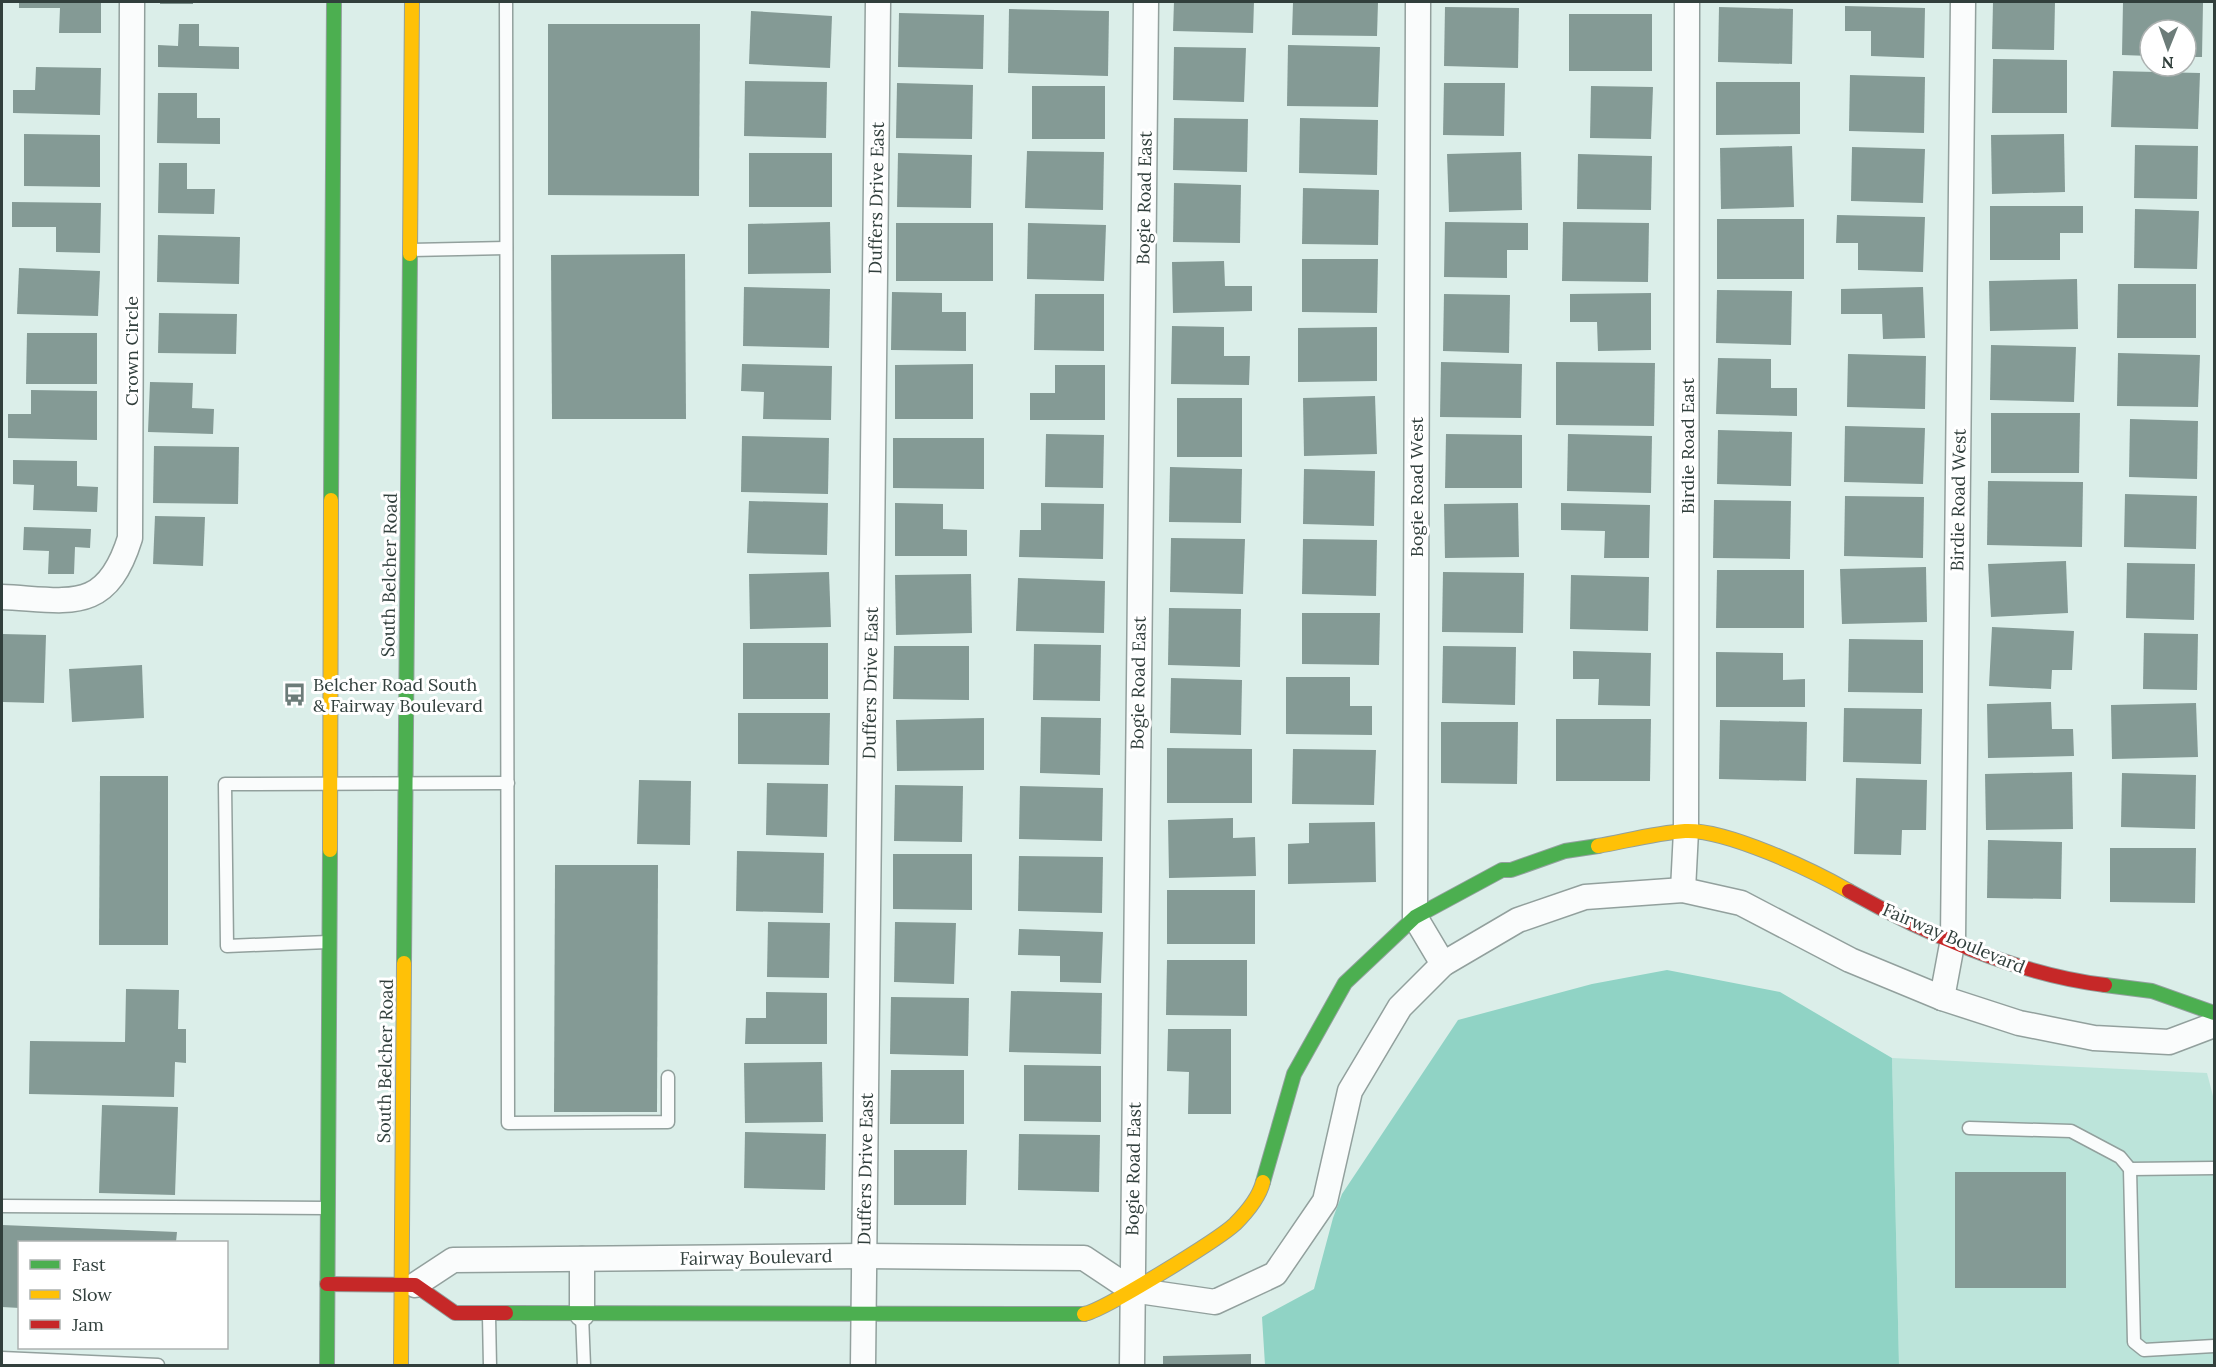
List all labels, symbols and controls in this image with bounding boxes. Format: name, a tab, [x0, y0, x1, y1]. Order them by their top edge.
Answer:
north arrow	[2138, 18, 2198, 78]
text: N	[2161, 53, 2174, 73]
street label: Duffers Drive East	[863, 121, 889, 274]
street label: Bogie Road East	[1131, 131, 1157, 265]
street label: Crown Circle	[120, 296, 143, 406]
street label: Birdie Road East	[1676, 378, 1699, 514]
street label: Bogie Road West	[1405, 417, 1428, 557]
street label: Birdie Road West	[1945, 428, 1971, 572]
street label: South Belcher Road	[376, 492, 402, 657]
street label: Duffers Drive East	[857, 606, 883, 759]
street label: Bogie Road East	[1125, 616, 1151, 750]
place label: Belcher Road South & Fairway Boulevard	[313, 673, 483, 717]
bus stop icon: Belcher Road South & Fairway Boulevard	[282, 681, 308, 707]
street label: Fairway Boulevard	[1879, 898, 2029, 978]
street label: South Belcher Road	[372, 978, 398, 1143]
street label: Duffers Drive East	[852, 1092, 878, 1245]
street label: Bogie Road East	[1120, 1102, 1146, 1236]
legend	[18, 1241, 228, 1349]
street label: Fairway Boulevard	[679, 1244, 833, 1270]
text: Fast	[72, 1253, 106, 1276]
text: Slow	[72, 1283, 112, 1306]
text: Jam	[71, 1313, 104, 1336]

